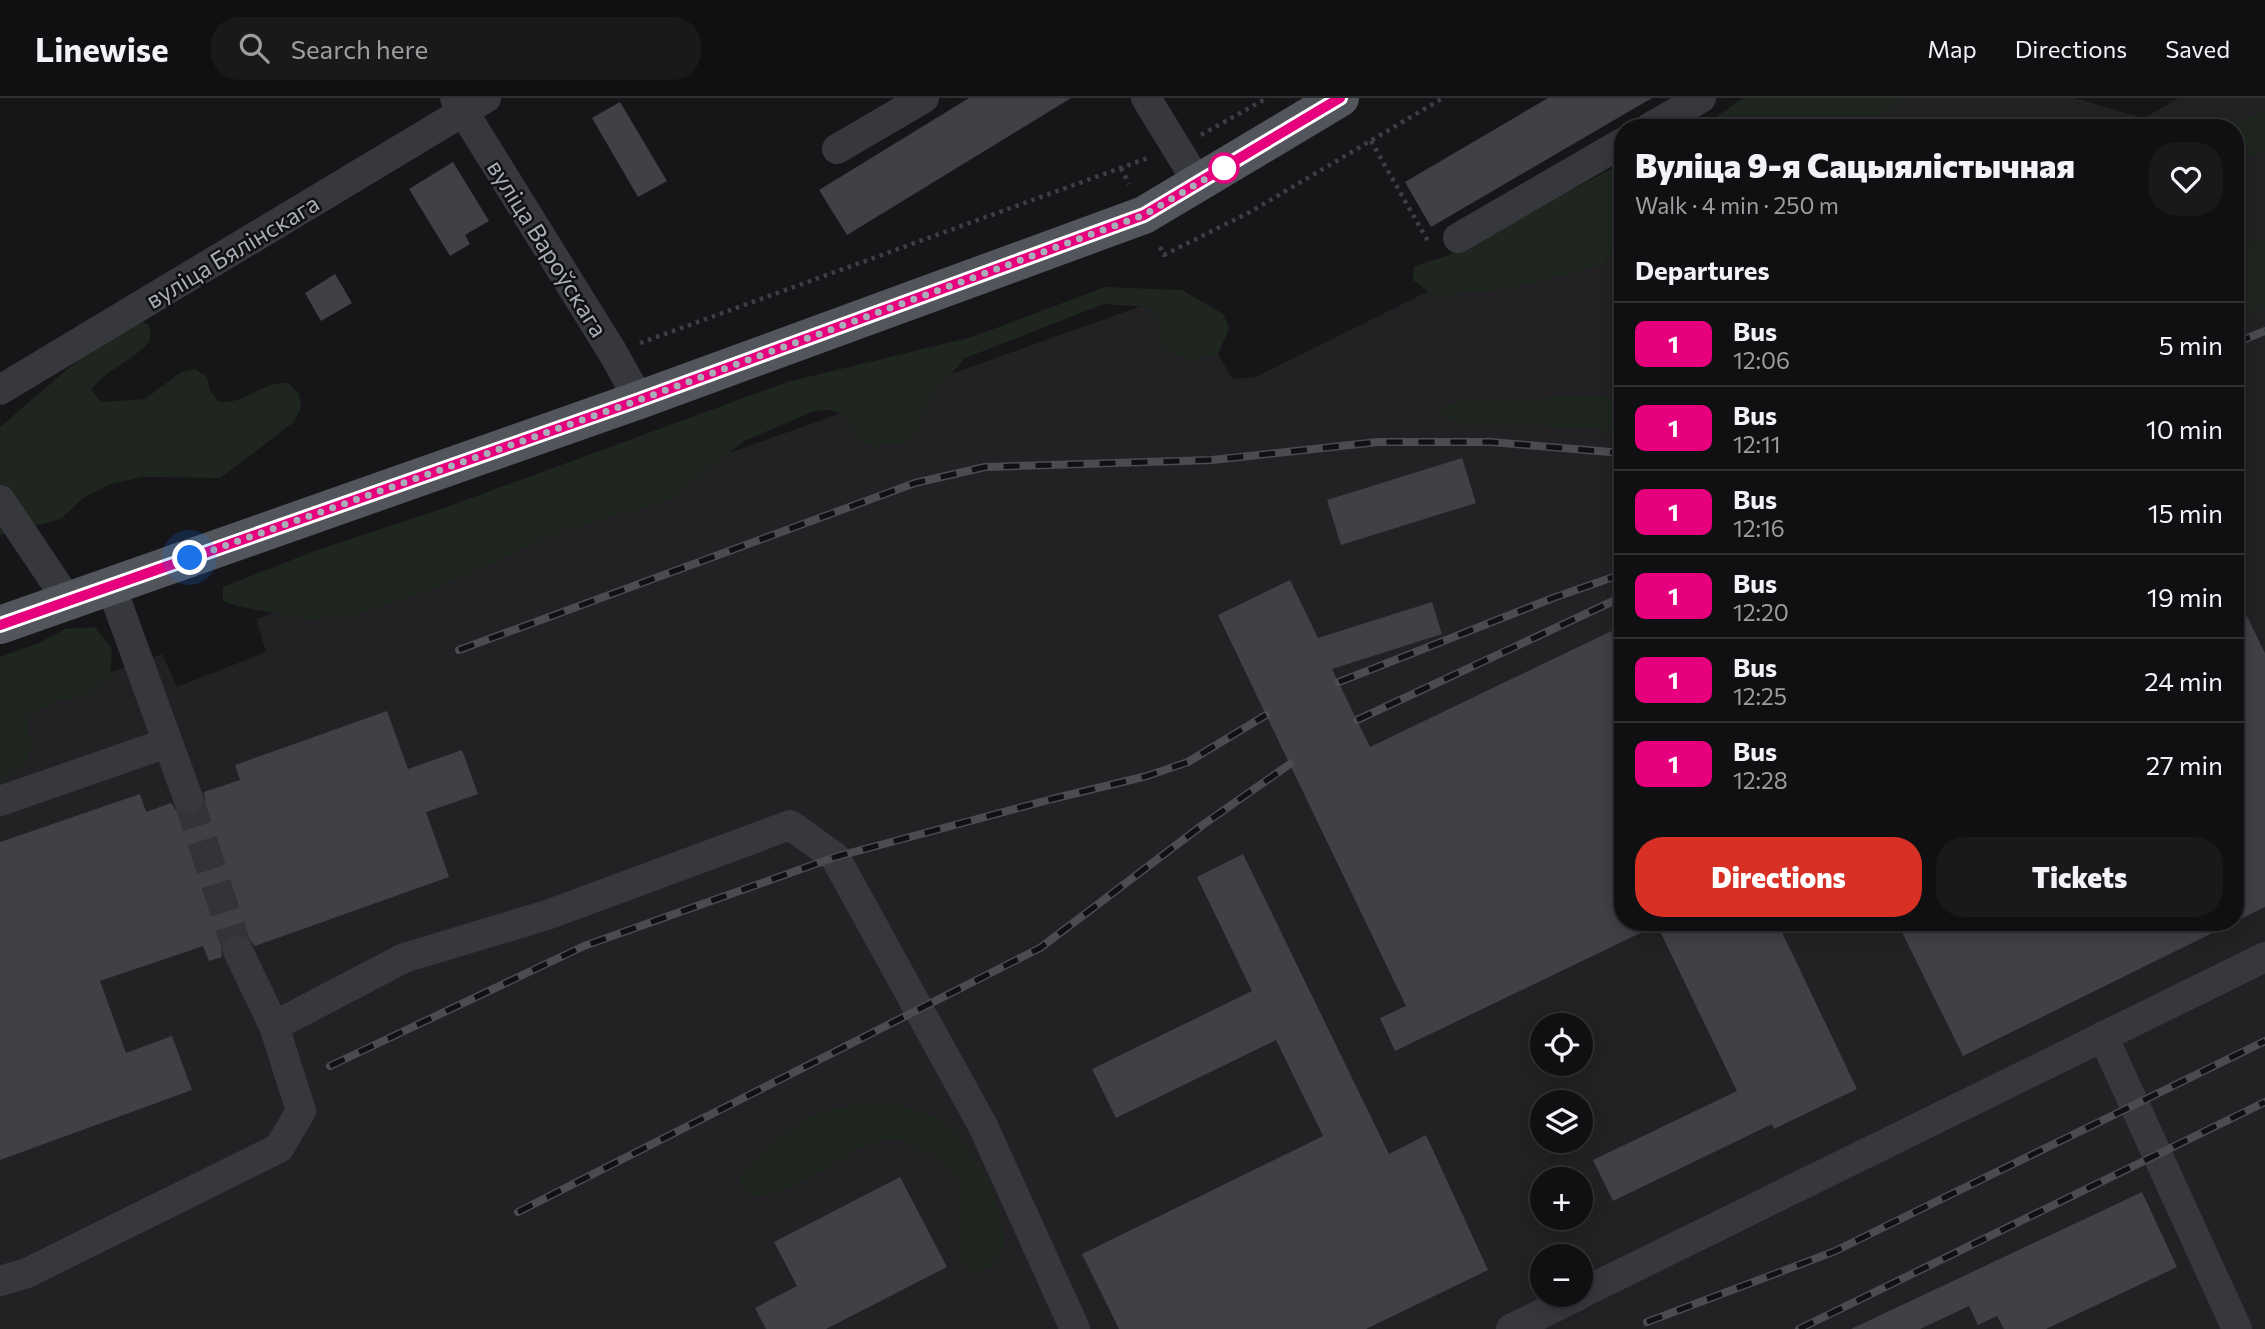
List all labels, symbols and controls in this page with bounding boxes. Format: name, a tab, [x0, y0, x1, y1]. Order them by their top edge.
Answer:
search box	[211, 17, 701, 80]
text: Linewise	[35, 28, 169, 69]
icon: search	[235, 29, 273, 67]
text: Search here	[291, 33, 428, 64]
text: Map	[1927, 34, 1977, 63]
text: Directions	[2015, 34, 2127, 63]
text: Saved	[2165, 34, 2230, 63]
button: heart	[2149, 142, 2223, 216]
text: Вуліца 9-я Сацыялістычная	[1635, 144, 2075, 185]
unlabelled marker	[1209, 153, 1239, 183]
street label: вуліца Вароўскага	[482, 154, 614, 342]
street label: вуліца Бялінскага	[140, 188, 324, 314]
text: Walk · 4 min · 250 m	[1635, 191, 1839, 219]
text: Departures	[1635, 254, 1770, 285]
text: Bus	[1733, 315, 1777, 346]
text: 1	[1668, 329, 1679, 358]
text: 5 min	[2159, 329, 2223, 360]
text: 12:06	[1733, 346, 1790, 374]
text: Bus	[1733, 399, 1777, 430]
text: 1	[1668, 413, 1679, 442]
text: 10 min	[2146, 413, 2223, 444]
text: 12:11	[1733, 430, 1781, 458]
text: Bus	[1733, 483, 1777, 514]
text: 1	[1668, 497, 1679, 526]
text: 15 min	[2148, 497, 2223, 528]
text: 12:16	[1733, 514, 1785, 542]
your location	[172, 540, 207, 575]
text: Bus	[1733, 567, 1777, 598]
text: 1	[1668, 581, 1679, 610]
text: 19 min	[2147, 581, 2223, 612]
text: 12:20	[1733, 598, 1789, 626]
text: Bus	[1733, 651, 1777, 682]
text: 1	[1668, 665, 1679, 694]
text: 24 min	[2144, 665, 2223, 696]
text: 12:25	[1733, 682, 1787, 710]
text: Bus	[1733, 735, 1777, 766]
text: 1	[1668, 749, 1679, 778]
text: 27 min	[2146, 749, 2223, 780]
text: 12:28	[1733, 766, 1788, 794]
button: Directions	[1635, 837, 1922, 917]
button: Tickets	[1936, 837, 2223, 917]
map controls	[1530, 1013, 1593, 1307]
button: locate	[1530, 1013, 1593, 1076]
button: layers	[1530, 1090, 1593, 1153]
button: +	[1530, 1167, 1593, 1230]
button: −	[1530, 1244, 1593, 1307]

